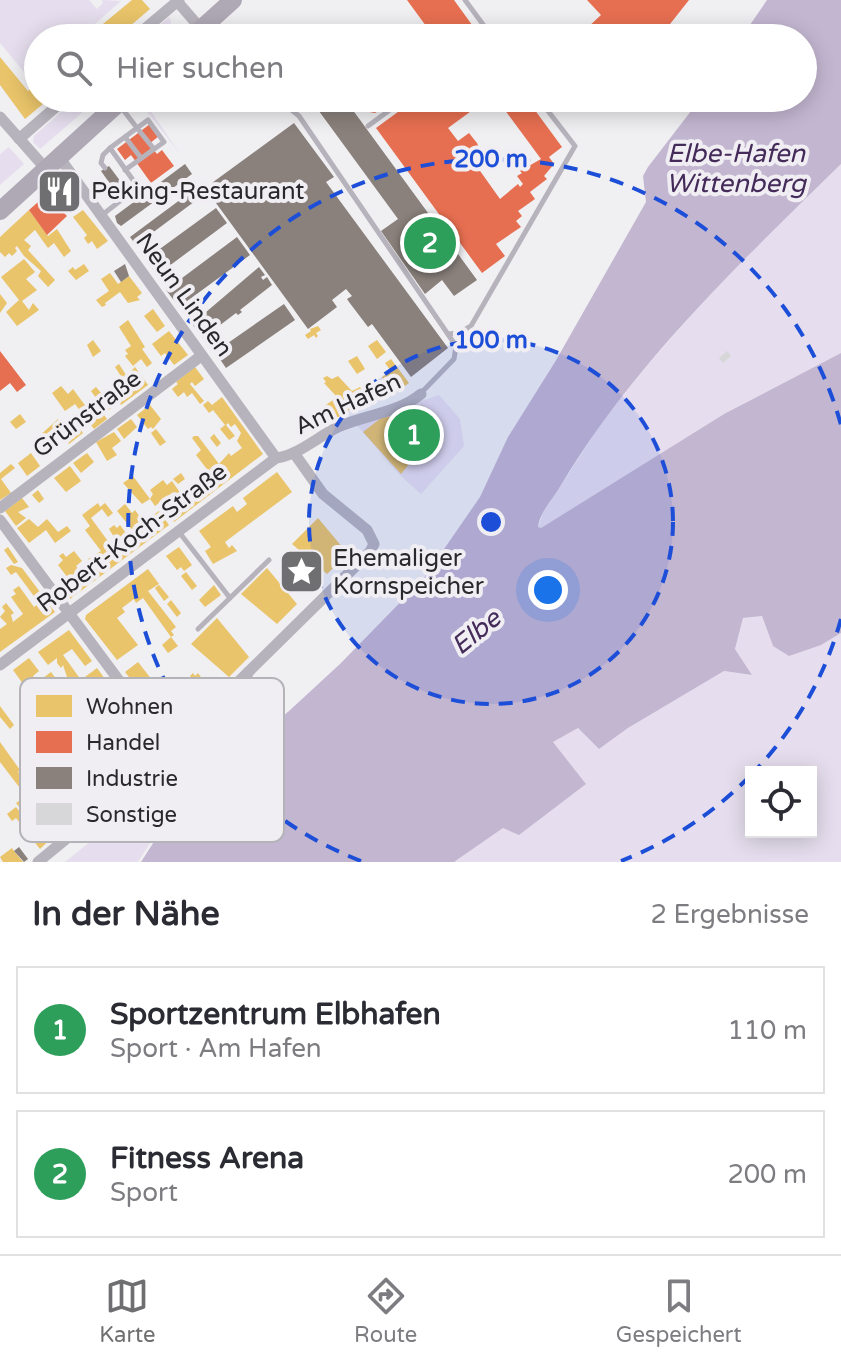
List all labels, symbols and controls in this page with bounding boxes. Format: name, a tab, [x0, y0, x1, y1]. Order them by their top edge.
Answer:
search box	[24, 24, 817, 112]
icon: search	[52, 46, 96, 90]
text: Hier suchen	[116, 50, 284, 87]
water label: Elbe-Hafen Wittenberg	[666, 138, 808, 199]
text: 200 m	[454, 145, 528, 174]
restaurant icon: Peking-Restaurant	[36, 167, 84, 215]
place label: Peking-Restaurant	[91, 177, 304, 206]
pin: 2	[404, 213, 456, 273]
street label: Neun Linden	[129, 228, 239, 362]
text: 100 m	[454, 326, 528, 355]
street label: Grünstraße	[27, 364, 147, 464]
street label: Am Hafen	[290, 367, 406, 441]
pin: 1	[388, 405, 440, 465]
street label: Robert-Koch-Straße	[31, 457, 233, 619]
centre of rings	[477, 508, 505, 536]
place label: Ehemaliger Kornspeicher	[333, 544, 485, 601]
place icon: Ehemaliger Kornspeicher	[278, 548, 326, 596]
your location	[528, 570, 568, 610]
water label: Elbe	[445, 602, 508, 661]
legend	[20, 678, 284, 842]
text: Wohnen	[86, 694, 173, 720]
text: Handel	[86, 730, 160, 756]
text: Industrie	[86, 766, 178, 792]
map controls	[745, 766, 817, 838]
button: locate	[745, 766, 817, 838]
text: Sonstige	[86, 802, 177, 828]
text: In der Nähe	[32, 894, 220, 935]
text: 2 Ergebnisse	[650, 899, 809, 930]
text: Sportzentrum Elbhafen	[110, 996, 441, 1033]
text: 1	[52, 1015, 68, 1046]
text: 110 m	[727, 1015, 807, 1046]
text: Sport · Am Hafen	[110, 1033, 322, 1064]
text: Fitness Arena	[110, 1140, 304, 1177]
text: 2	[52, 1159, 68, 1190]
text: 200 m	[727, 1159, 807, 1190]
text: Sport	[110, 1177, 178, 1208]
tab: Karte	[99, 1274, 156, 1348]
tab: Route	[354, 1274, 417, 1348]
tab: Gespeichert	[616, 1274, 742, 1348]

